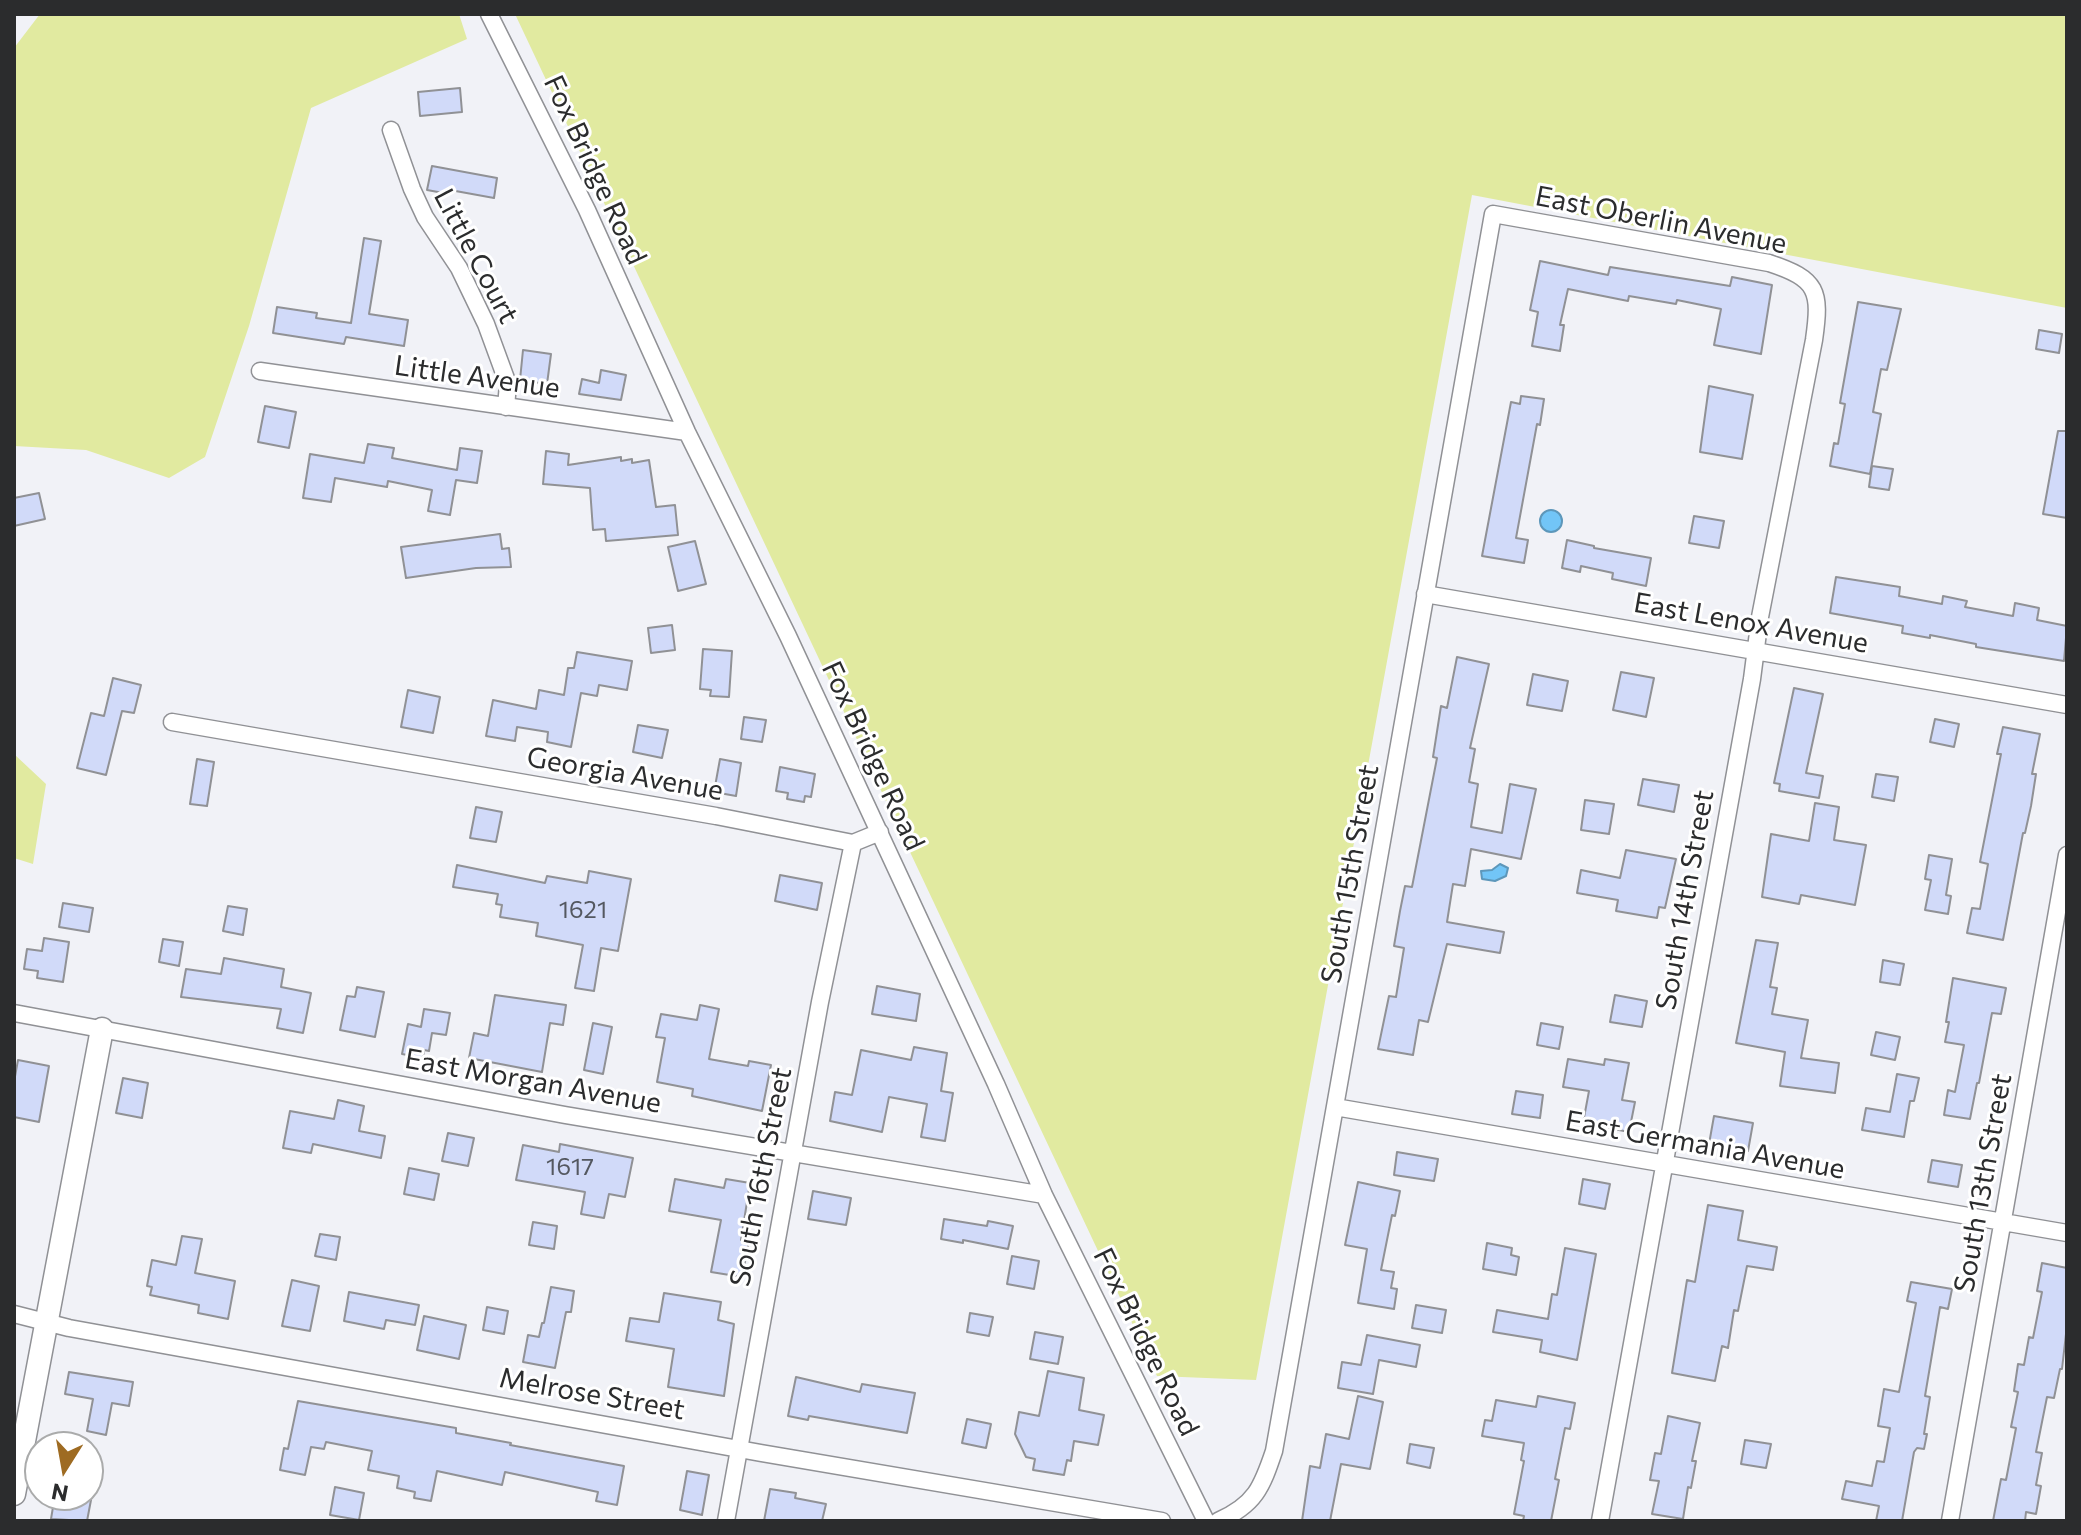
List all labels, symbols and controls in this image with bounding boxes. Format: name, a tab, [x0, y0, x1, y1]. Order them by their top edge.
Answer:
street label: Fox Bridge Road	[536, 70, 654, 270]
street label: East Oberlin Avenue	[1533, 179, 1789, 261]
street label: Little Court	[427, 183, 525, 329]
street label: Little Avenue	[392, 349, 562, 405]
street label: East Lenox Avenue	[1631, 586, 1871, 660]
street label: Fox Bridge Road	[814, 656, 932, 856]
street label: Georgia Avenue	[524, 740, 726, 808]
street label: South 15th Street	[1314, 762, 1386, 986]
street label: South 14th Street	[1649, 788, 1721, 1012]
house number: 1621	[559, 896, 607, 924]
street label: East Morgan Avenue	[402, 1042, 664, 1120]
street label: South 16th Street	[723, 1065, 799, 1289]
street label: South 13th Street	[1947, 1071, 2019, 1295]
street label: East Germania Avenue	[1563, 1104, 1847, 1186]
house number: 1617	[546, 1153, 594, 1181]
street label: Fox Bridge Road	[1086, 1243, 1206, 1441]
street label: Melrose Street	[497, 1361, 687, 1427]
north arrow	[24, 1431, 104, 1511]
text: N	[49, 1478, 70, 1508]

